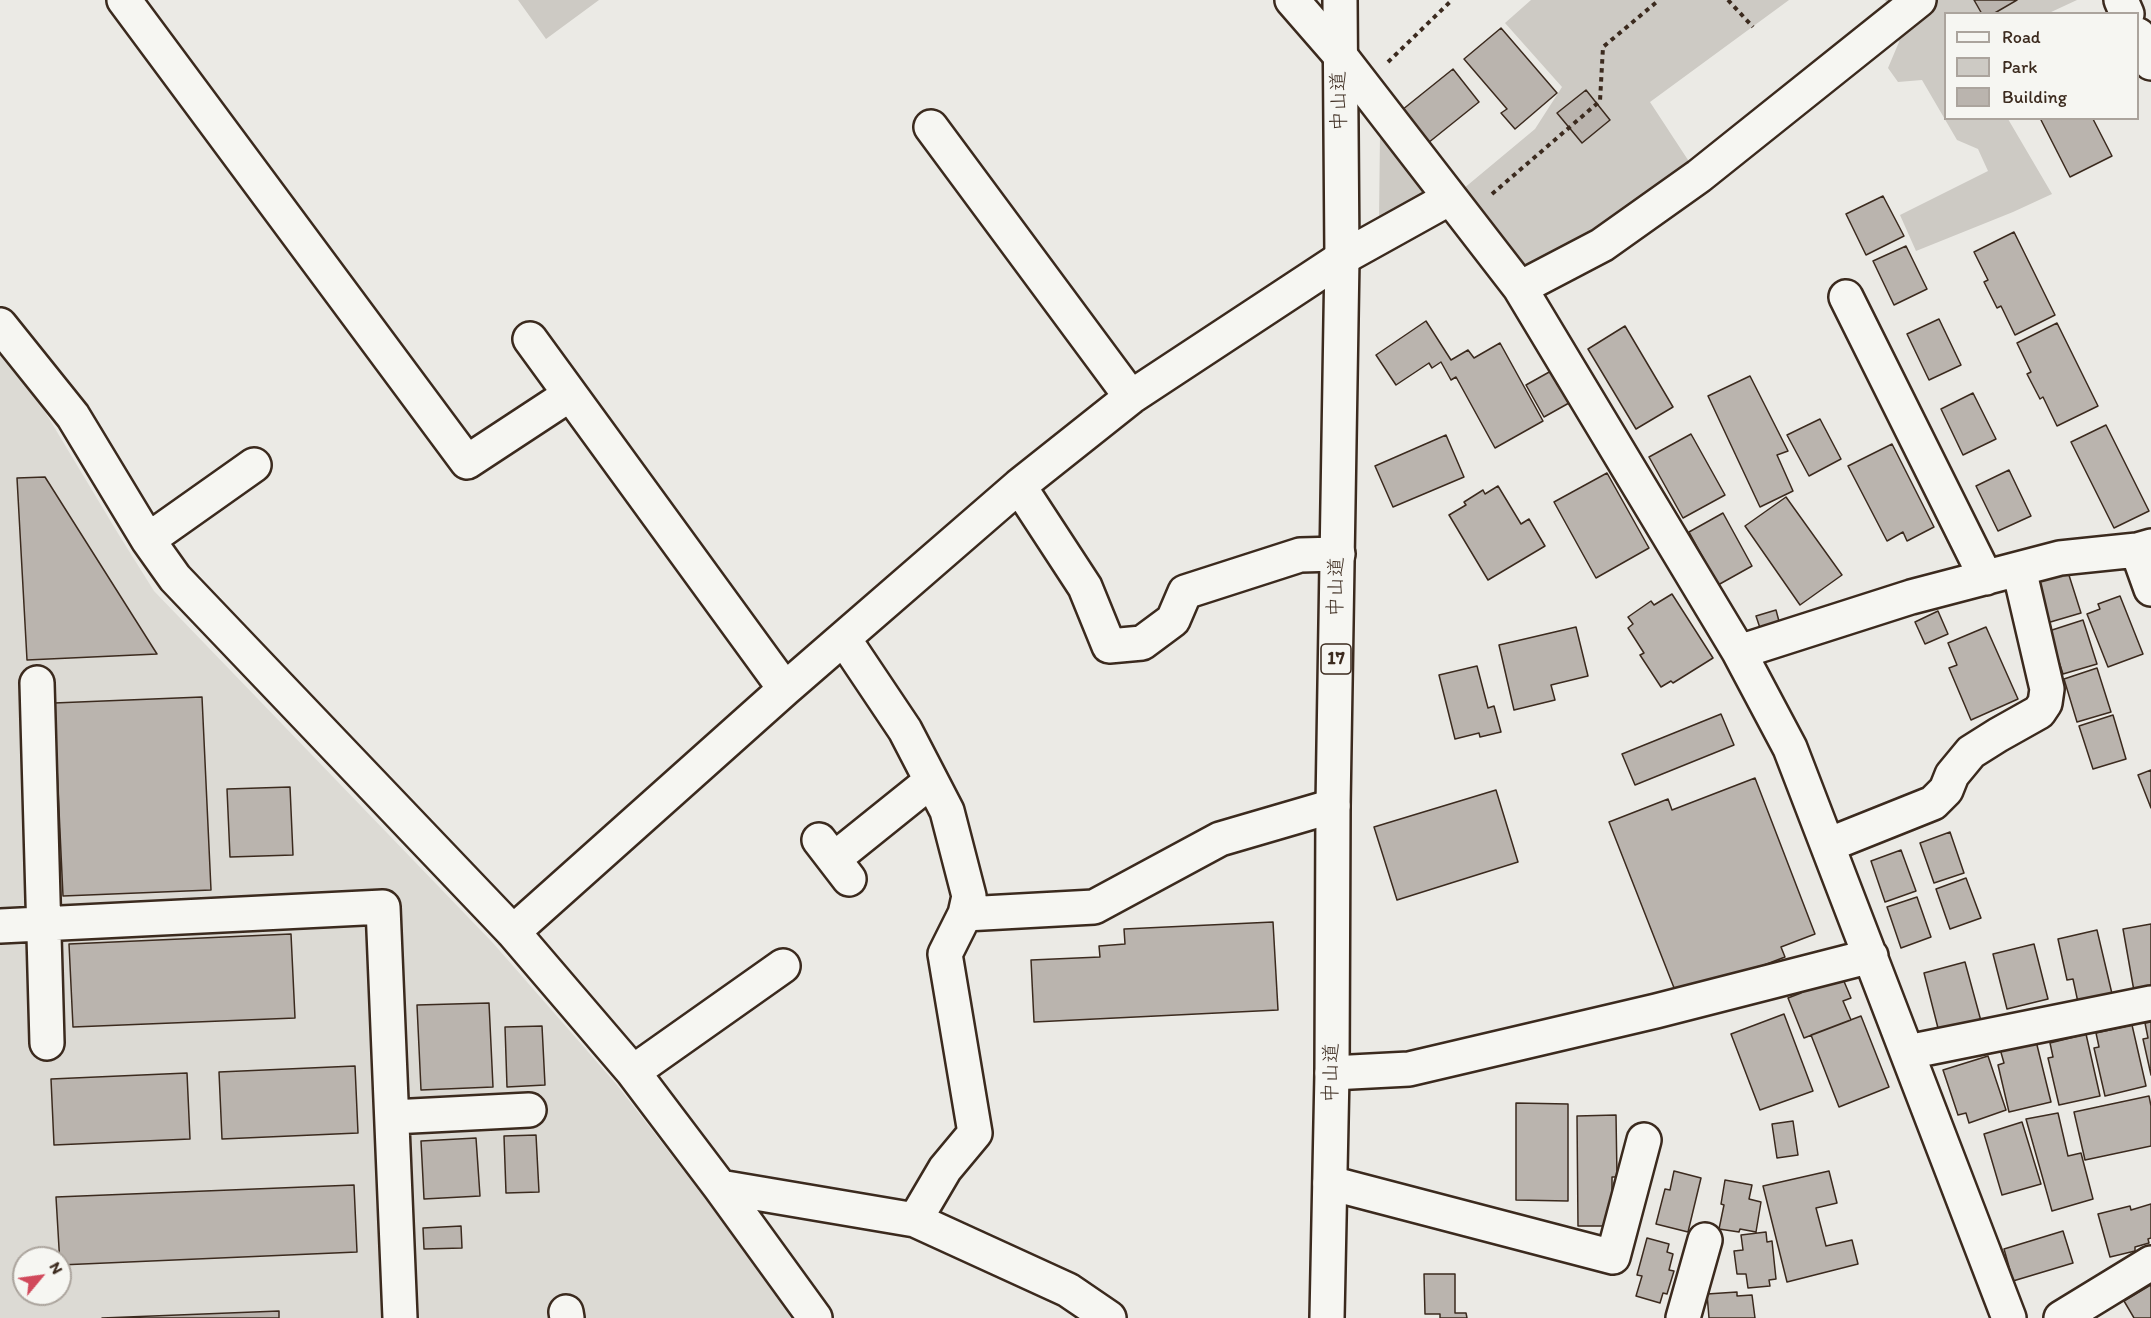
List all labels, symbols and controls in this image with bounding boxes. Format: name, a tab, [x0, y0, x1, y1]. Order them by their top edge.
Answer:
legend	[1944, 12, 2139, 120]
text: Road	[2002, 26, 2041, 48]
text: Park	[2002, 56, 2037, 78]
street label: 中山道	[1327, 71, 1353, 131]
text: Building	[2002, 86, 2067, 108]
street label: 中山道	[1324, 557, 1350, 617]
road number: 17	[1321, 644, 1351, 674]
street label: 中山道	[1319, 1043, 1345, 1103]
north arrow	[12, 1246, 72, 1306]
text: N	[46, 1259, 67, 1277]

